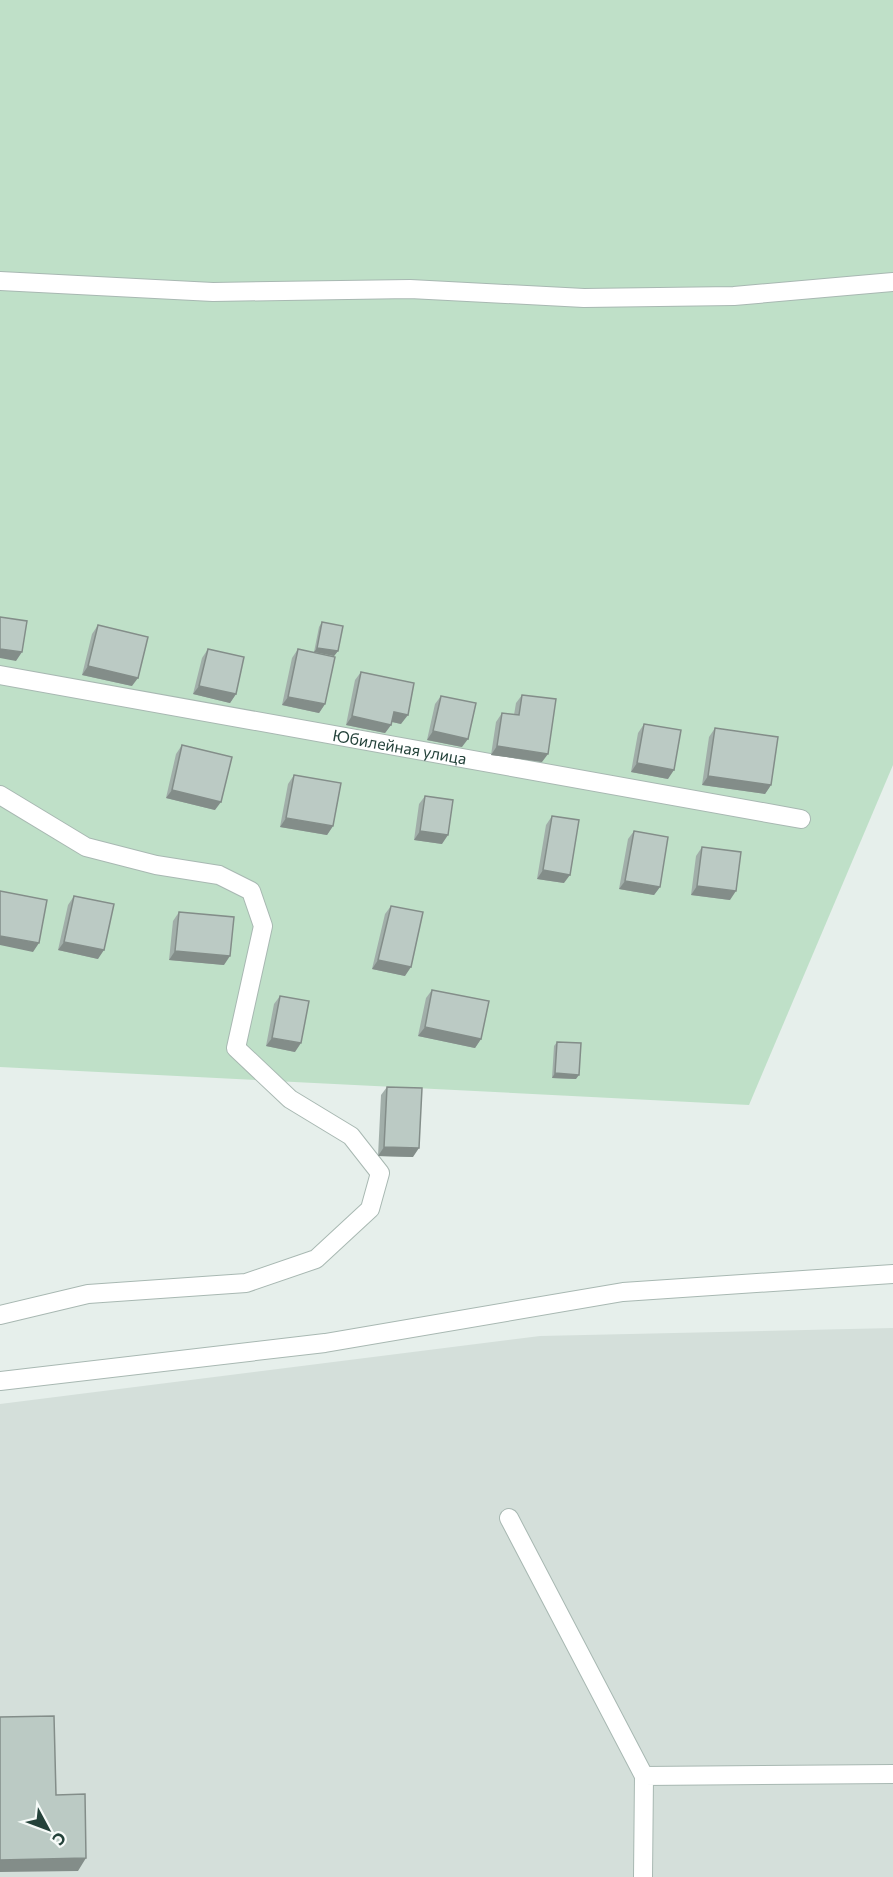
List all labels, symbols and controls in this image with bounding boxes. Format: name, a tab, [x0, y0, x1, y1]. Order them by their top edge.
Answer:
street label: Юбилейная улица	[331, 725, 468, 768]
north arrow	[18, 1799, 78, 1859]
text: С	[49, 1829, 70, 1850]

